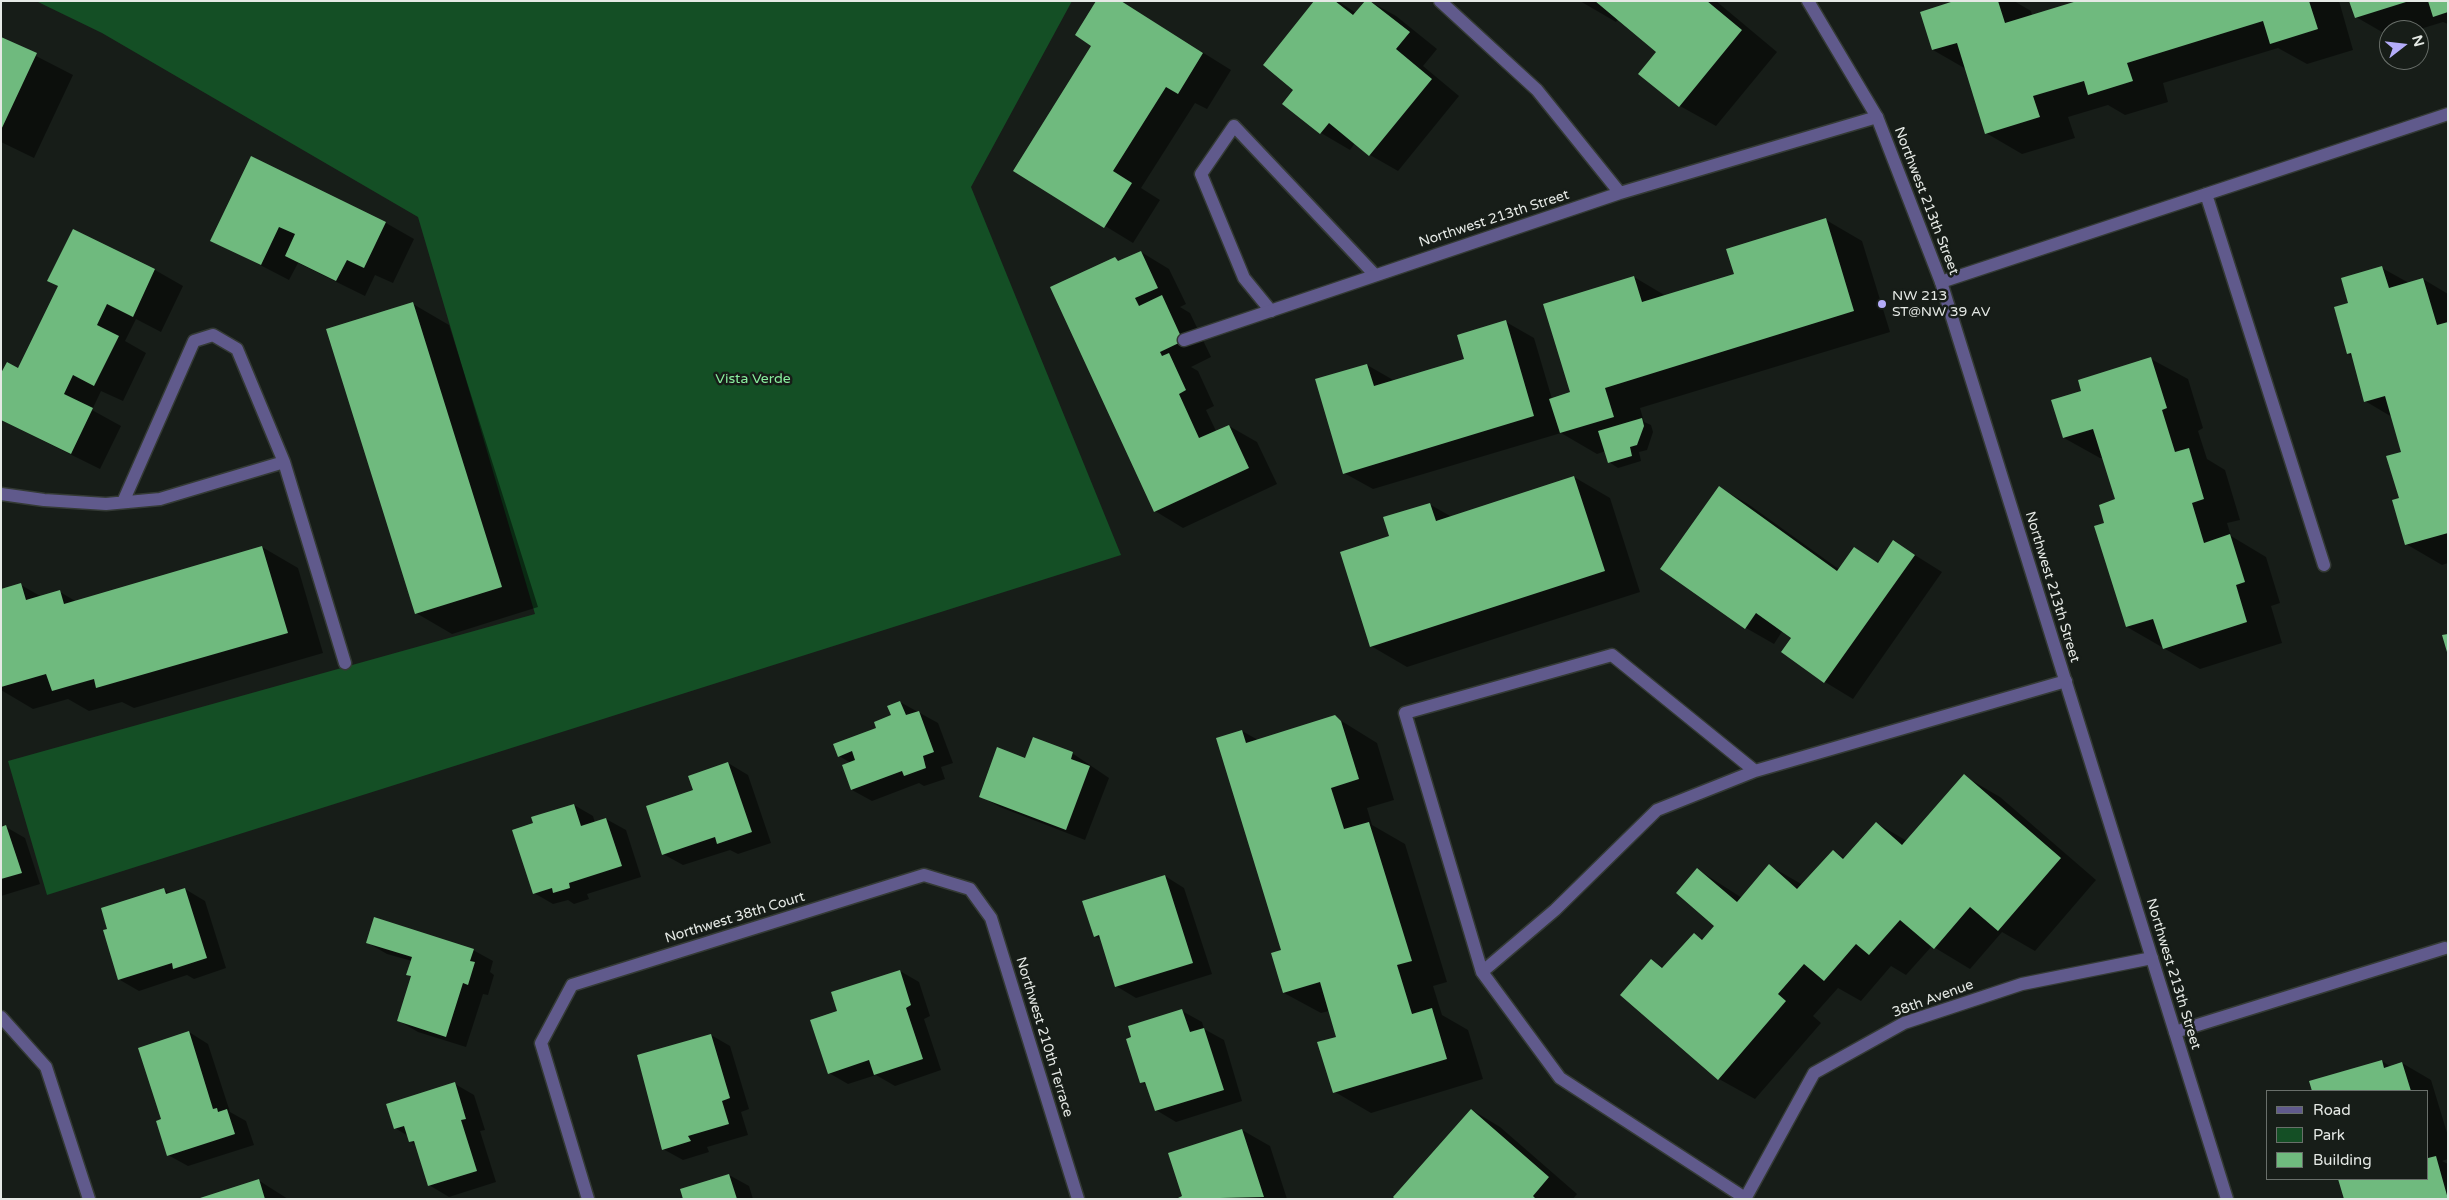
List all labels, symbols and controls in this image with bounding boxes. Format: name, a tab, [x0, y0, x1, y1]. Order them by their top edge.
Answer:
north arrow	[2379, 20, 2429, 70]
text: N	[2408, 33, 2428, 49]
street label: Northwest 213th Street	[1890, 125, 1962, 277]
street label: Northwest 213th Street	[1417, 187, 1571, 251]
place label: NW 213 ST@NW 39 AV	[1892, 288, 1991, 321]
marker: NW 213 ST@NW 39 AV	[1876, 298, 1888, 310]
park label: Vista Verde	[715, 371, 791, 387]
street label: Northwest 213th Street	[2021, 509, 2083, 665]
street label: Northwest 38th Court	[663, 889, 807, 947]
street label: Northwest 213th Street	[2142, 896, 2204, 1052]
street label: Northwest 210th Terrace	[1012, 955, 1076, 1119]
street label: 38th Avenue	[1890, 977, 1976, 1021]
legend	[2266, 1090, 2429, 1180]
text: Road	[2313, 1101, 2351, 1119]
text: Park	[2313, 1126, 2345, 1144]
text: Building	[2313, 1151, 2372, 1169]

